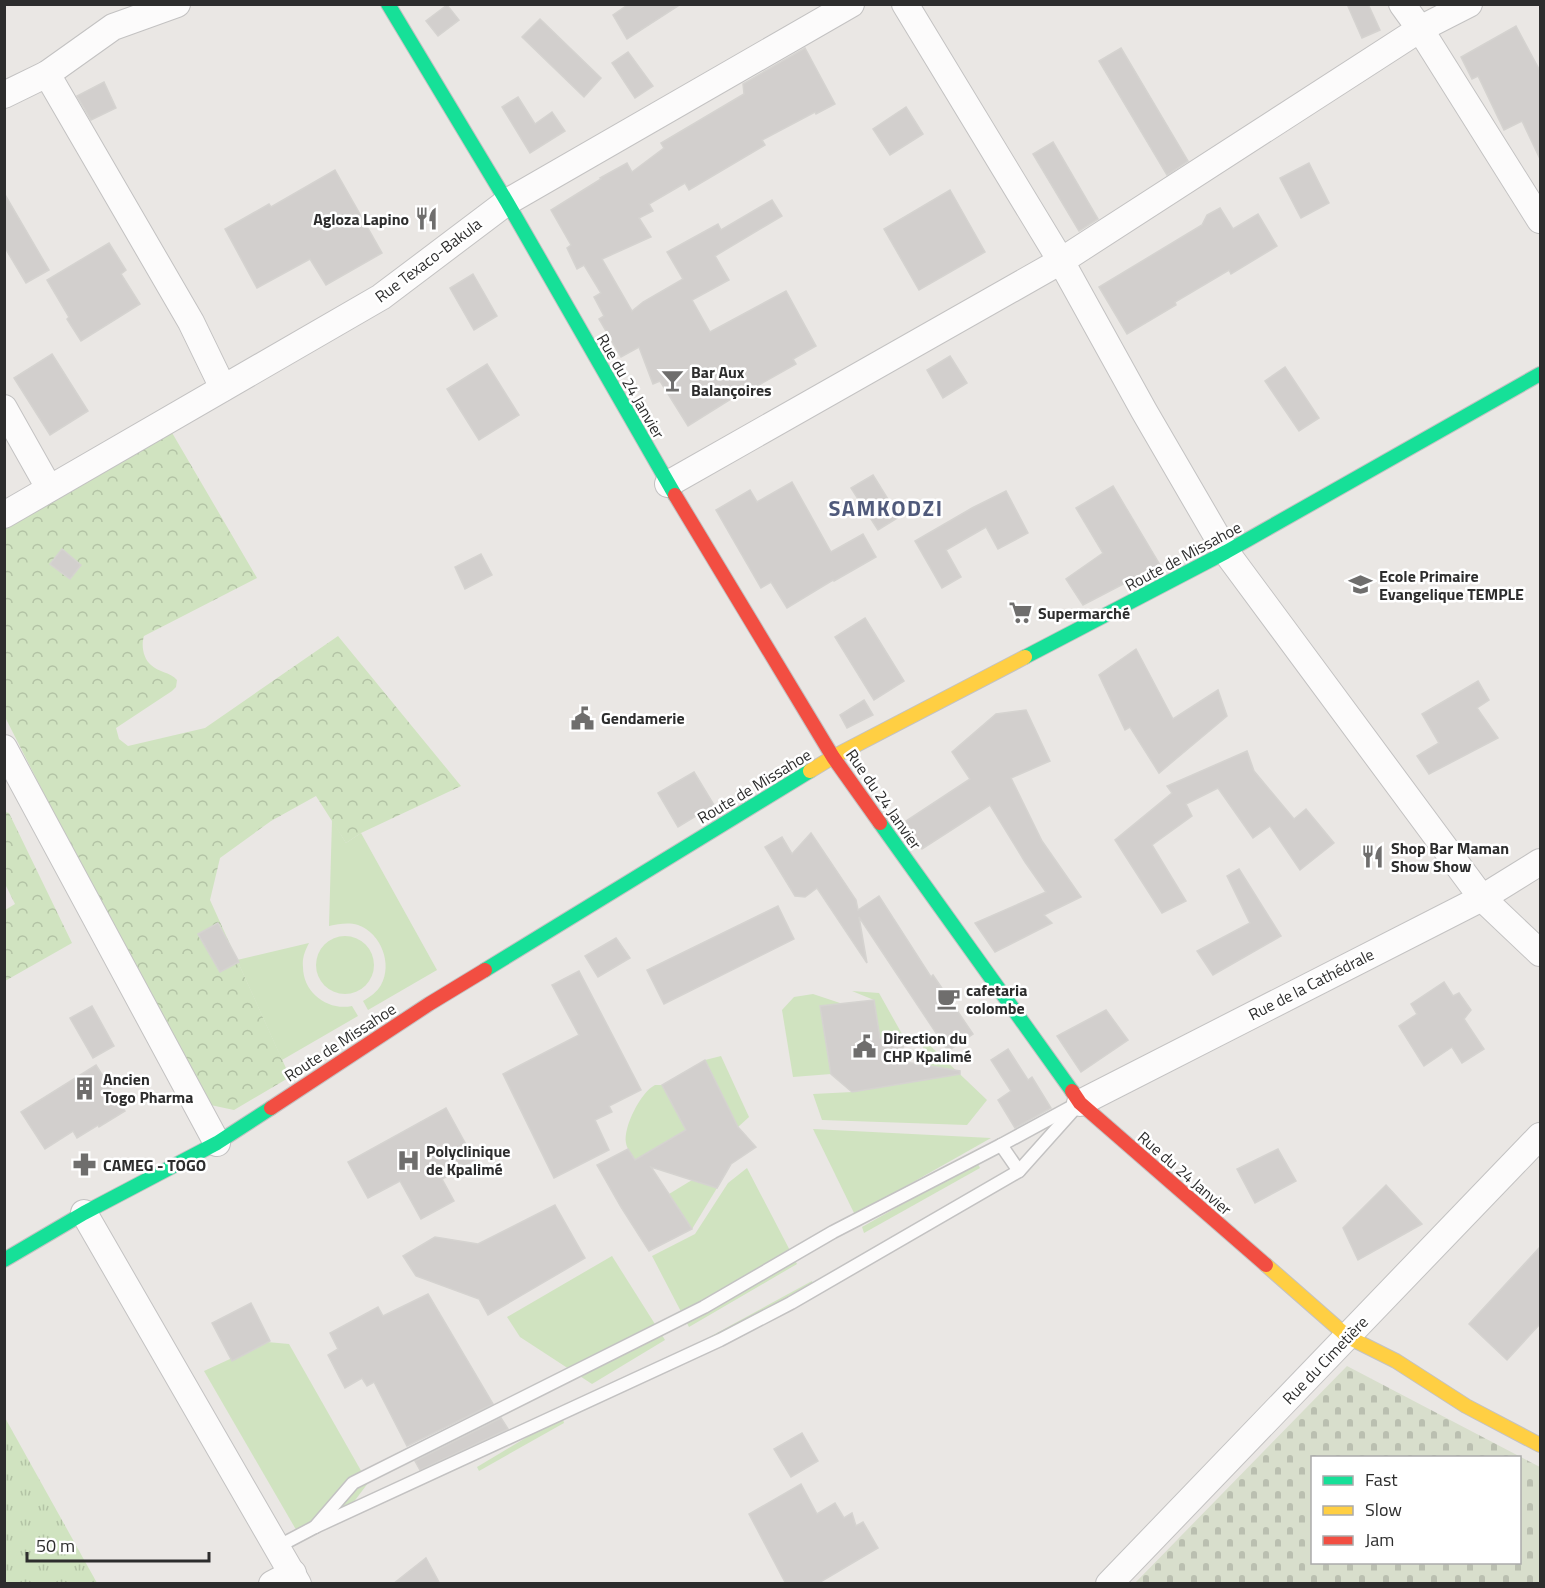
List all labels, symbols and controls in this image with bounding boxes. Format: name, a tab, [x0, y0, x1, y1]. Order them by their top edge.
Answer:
restaurant icon: Agloza Lapino	[414, 206, 440, 232]
place label: Agloza Lapino	[313, 207, 409, 231]
street label: Rue Texaco-Bakula	[370, 212, 486, 308]
street label: Rue du 24 Janvier	[591, 329, 671, 443]
place label: Bar Aux Balançoires	[691, 360, 772, 402]
bar icon: Bar Aux Balançoires	[660, 368, 686, 394]
district label: SAMKODZI	[828, 491, 944, 525]
street label: Route de Missahoe	[1120, 515, 1246, 597]
place label: Ecole Primaire Evangelique TEMPLE	[1379, 564, 1524, 606]
school or university icon: Ecole Primaire Evangelique TEMPLE	[1348, 572, 1374, 598]
supermarket icon: Supermarché	[1007, 600, 1033, 626]
place label: Supermarché	[1038, 601, 1130, 625]
public building icon: Gendamerie	[570, 705, 596, 731]
place label: Gendamerie	[601, 706, 685, 730]
street label: Route de Missahoe	[693, 743, 815, 829]
street label: Rue du 24 Janvier	[840, 744, 928, 855]
place label: Shop Bar Maman Show Show	[1391, 836, 1509, 878]
restaurant icon: Shop Bar Maman Show Show	[1360, 844, 1386, 870]
street label: Rue de la Cathédrale	[1244, 942, 1378, 1026]
place label: cafetaria colombe	[966, 978, 1027, 1020]
cafe icon: cafetaria colombe	[935, 986, 961, 1012]
street label: Route de Missahoe	[279, 997, 401, 1087]
place label: Direction du CHP Kpalimé	[883, 1026, 972, 1068]
public building icon: Direction du CHP Kpalimé	[852, 1034, 878, 1060]
place label: Ancien Togo Pharma	[103, 1067, 193, 1109]
building icon: Ancien Togo Pharma	[72, 1075, 98, 1101]
street label: Rue du 24 Janvier	[1133, 1125, 1238, 1221]
place label: Polyclinique de Kpalimé	[426, 1139, 510, 1181]
hospital icon: Polyclinique de Kpalimé	[395, 1147, 421, 1173]
pharmacy icon: CAMEG - TOGO	[72, 1152, 98, 1178]
place label: CAMEG - TOGO	[103, 1153, 206, 1177]
street label: Rue du Cimetière	[1277, 1310, 1373, 1410]
legend	[1311, 1456, 1521, 1564]
text: Fast	[1365, 1466, 1398, 1493]
text: Slow	[1365, 1496, 1402, 1523]
scale bar	[27, 1525, 208, 1563]
text: Jam	[1365, 1526, 1394, 1553]
text: 50 m	[36, 1532, 75, 1559]

